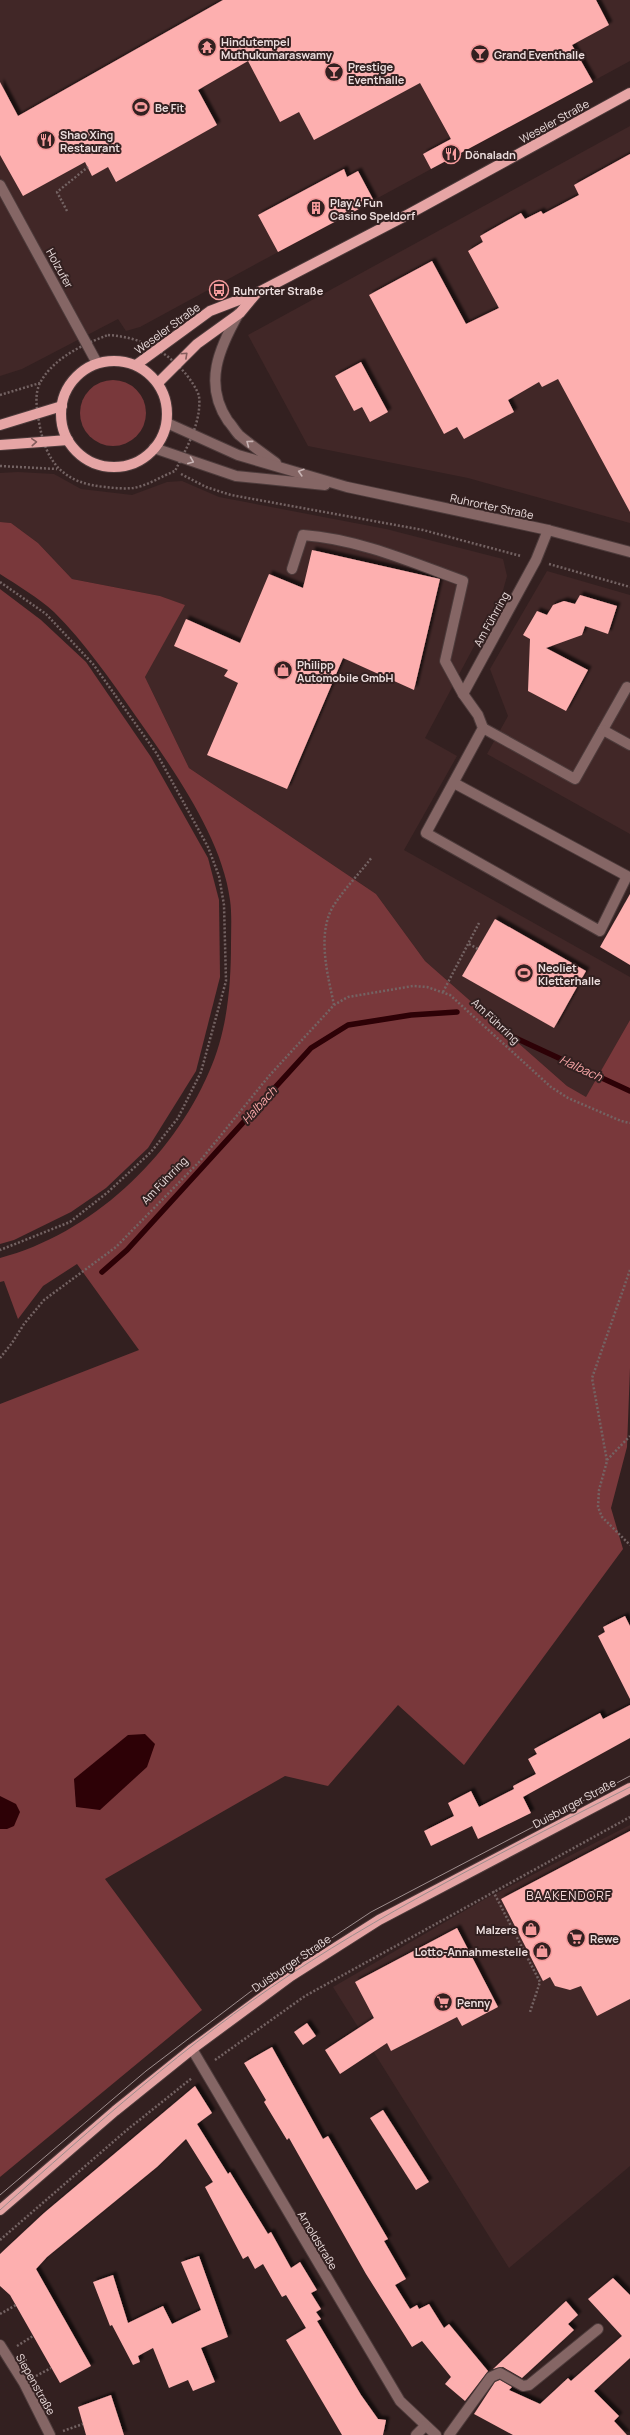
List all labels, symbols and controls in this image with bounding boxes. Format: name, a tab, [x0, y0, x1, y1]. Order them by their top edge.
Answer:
place label: Hindutempel Muthukumaraswamy	[221, 34, 333, 62]
temple icon: Hindutempel Muthukumaraswamy	[196, 36, 218, 58]
bar icon: Grand Eventhalle	[469, 43, 491, 65]
place label: Grand Eventhalle	[494, 47, 585, 62]
place label: Prestige Eventhalle	[348, 59, 405, 87]
bar icon: Prestige Eventhalle	[323, 61, 345, 83]
street label: Weseler Straße	[516, 95, 592, 146]
sports icon: Be Fit	[130, 96, 152, 118]
place label: Be Fit	[155, 100, 185, 115]
place label: Shao Xing Restaurant	[60, 127, 120, 155]
restaurant icon: Shao Xing Restaurant	[35, 129, 57, 151]
restaurant icon: Dönaladn	[440, 143, 462, 165]
place label: Dönaladn	[465, 147, 516, 162]
place label: Play 4 Fun Casino Speldorf	[330, 195, 416, 223]
building icon: Play 4 Fun Casino Speldorf	[305, 197, 327, 219]
street label: Holzufer	[43, 246, 77, 290]
bus stop icon: Ruhrorter Straße	[208, 279, 230, 301]
place label: Ruhrorter Straße	[233, 283, 324, 298]
street label: Weseler Straße	[131, 299, 203, 357]
one-way arrow	[180, 352, 188, 360]
one-way arrow	[31, 438, 37, 447]
one-way arrow	[247, 441, 254, 448]
one-way arrow	[187, 456, 195, 464]
one-way arrow	[297, 469, 304, 477]
street label: Ruhrorter Straße	[449, 490, 536, 522]
street label: Am Führring	[470, 589, 512, 649]
place label: Philipp Automobile GmbH	[297, 657, 394, 685]
shop icon: Philipp Automobile GmbH	[272, 659, 294, 681]
place label: Neoliet Kletterhalle	[538, 960, 601, 988]
sports icon: Neoliet Kletterhalle	[513, 962, 535, 984]
street label: Am Führring	[469, 995, 523, 1047]
water label: Halbach	[557, 1051, 606, 1086]
water label: Halbach	[238, 1082, 281, 1127]
street label: Am Führring	[138, 1153, 190, 1207]
street label: Duisburger Straße	[530, 1774, 619, 1831]
district label: BAAKENDORF	[526, 1887, 612, 1904]
shop icon: Malzers	[520, 1918, 542, 1940]
place label: Malzers	[476, 1922, 517, 1937]
supermarket icon: Rewe	[565, 1927, 587, 1949]
street label: Duisburger Straße	[249, 1931, 334, 1995]
place label: Rewe	[590, 1931, 619, 1946]
shop icon: Lotto-Annahmestelle	[531, 1940, 553, 1962]
place label: Lotto-Annahmestelle	[415, 1944, 528, 1959]
supermarket icon: Penny	[432, 1991, 454, 2013]
place label: Penny	[457, 1995, 491, 2010]
street label: Arnoldstraße	[295, 2208, 342, 2273]
street label: Siepenstraße	[13, 2351, 59, 2418]

